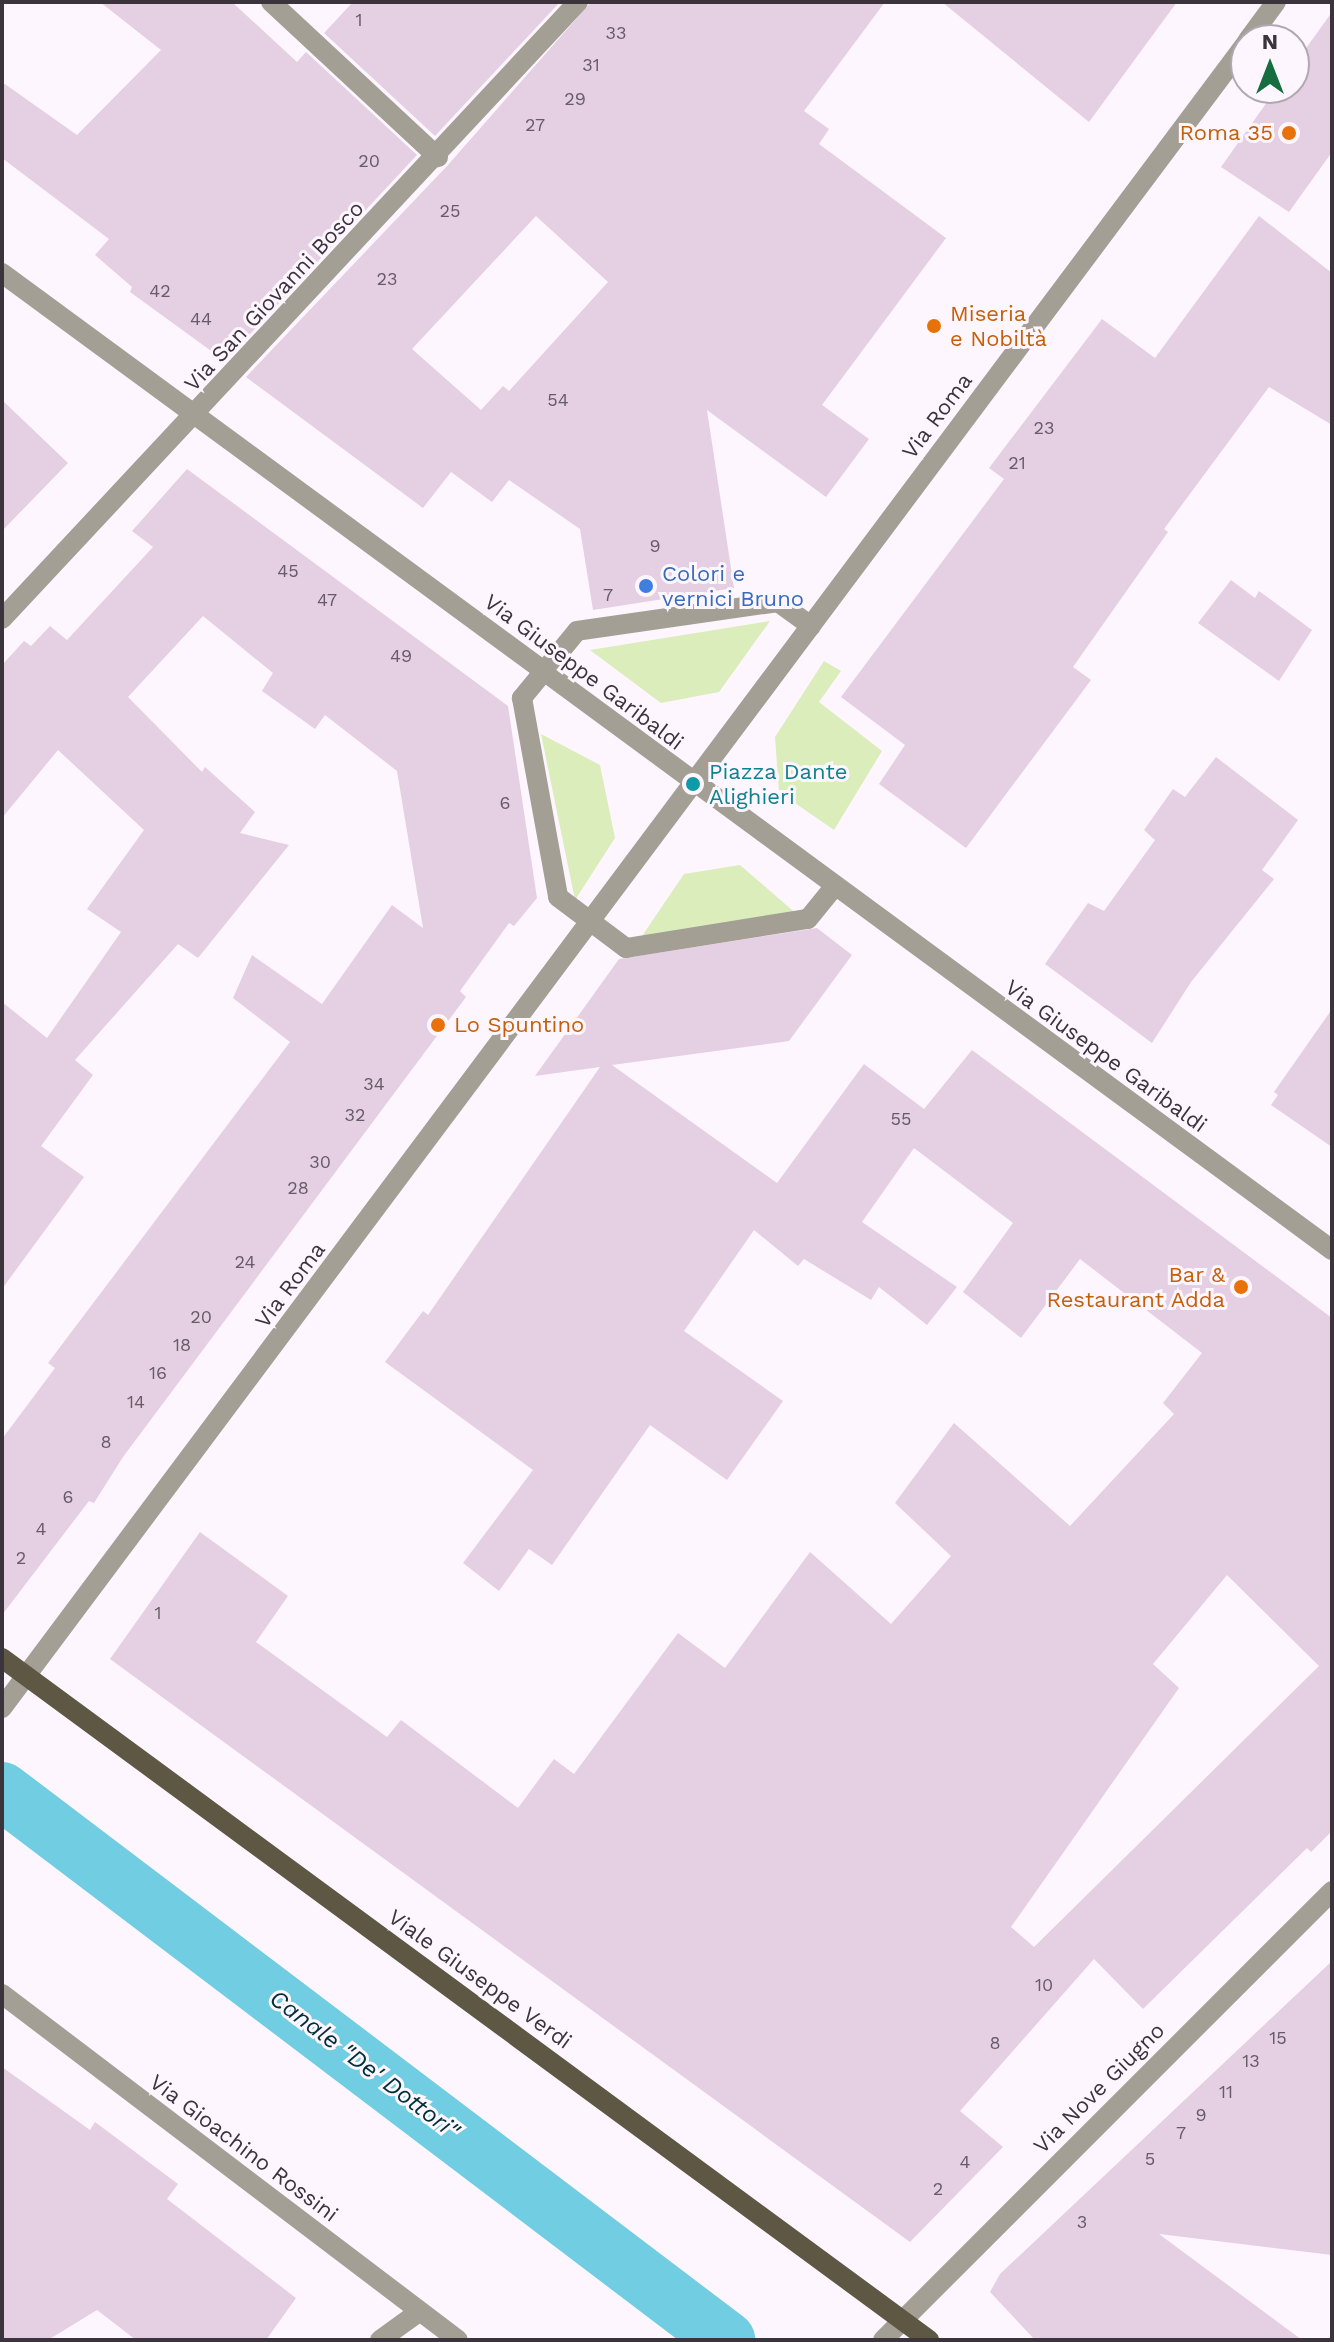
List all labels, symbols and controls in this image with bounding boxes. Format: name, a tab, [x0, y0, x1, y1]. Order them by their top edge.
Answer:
house number: 1	[355, 9, 363, 31]
house number: 33	[606, 22, 626, 44]
north arrow	[1230, 24, 1310, 104]
text: N	[1262, 29, 1278, 54]
house number: 31	[582, 54, 600, 76]
house number: 29	[564, 88, 586, 110]
house number: 27	[525, 114, 545, 136]
place label: Roma 35	[1179, 120, 1273, 146]
marker: Roma 35	[1280, 124, 1298, 142]
house number: 20	[358, 150, 380, 172]
street label: Via San Giovanni Bosco	[179, 195, 369, 397]
house number: 25	[440, 200, 460, 222]
house number: 23	[377, 268, 397, 290]
house number: 42	[149, 280, 171, 302]
place label: Miseria e Nobiltà	[950, 300, 1047, 352]
house number: 44	[190, 308, 212, 330]
marker: Miseria e Nobiltà	[925, 317, 943, 335]
street label: Via Roma	[896, 368, 978, 464]
house number: 54	[547, 389, 569, 411]
house number: 23	[1034, 417, 1054, 439]
house number: 21	[1008, 452, 1026, 474]
house number: 9	[649, 535, 661, 557]
house number: 45	[277, 560, 299, 582]
place label: Colori e vernici Bruno	[662, 560, 804, 612]
marker: Colori e vernici Bruno	[637, 577, 655, 595]
house number: 7	[603, 584, 613, 606]
street label: Via Giuseppe Garibaldi	[479, 588, 689, 756]
house number: 47	[317, 589, 337, 611]
house number: 49	[390, 645, 412, 667]
place label: Piazza Dante Alighieri	[709, 758, 848, 810]
marker: Piazza Dante Alighieri	[684, 775, 702, 793]
house number: 6	[500, 792, 510, 814]
street label: Via Giuseppe Garibaldi	[1000, 974, 1212, 1138]
place label: Lo Spuntino	[454, 1012, 584, 1038]
marker: Lo Spuntino	[429, 1016, 447, 1034]
house number: 34	[363, 1073, 385, 1095]
house number: 32	[345, 1104, 365, 1126]
house number: 55	[891, 1108, 911, 1130]
house number: 30	[309, 1151, 331, 1173]
house number: 28	[287, 1177, 309, 1199]
street label: Via Roma	[249, 1237, 331, 1333]
house number: 24	[235, 1251, 255, 1273]
place label: Bar & Restaurant Adda	[1046, 1261, 1225, 1312]
marker: Bar & Restaurant Adda	[1232, 1278, 1250, 1296]
house number: 20	[190, 1306, 212, 1328]
house number: 18	[173, 1334, 191, 1356]
house number: 16	[149, 1362, 167, 1384]
house number: 14	[127, 1391, 145, 1413]
house number: 8	[100, 1431, 112, 1453]
house number: 6	[63, 1486, 73, 1508]
house number: 4	[36, 1518, 46, 1540]
house number: 2	[16, 1547, 26, 1569]
house number: 1	[154, 1602, 162, 1624]
street label: Viale Giuseppe Verdi	[383, 1903, 577, 2055]
house number: 10	[1035, 1974, 1053, 1996]
water label: Canale "De' Dottori"	[264, 1984, 464, 2146]
street label: Via Nove Giugno	[1028, 2017, 1170, 2159]
house number: 15	[1269, 2027, 1287, 2049]
house number: 8	[989, 2032, 1001, 2054]
house number: 13	[1242, 2050, 1260, 2072]
street label: Via Gioachino Rossini	[144, 2068, 344, 2228]
house number: 11	[1219, 2081, 1233, 2103]
house number: 9	[1195, 2104, 1207, 2126]
house number: 7	[1176, 2122, 1186, 2144]
house number: 5	[1145, 2148, 1155, 2170]
house number: 4	[960, 2151, 970, 2173]
house number: 2	[933, 2178, 943, 2200]
house number: 3	[1077, 2211, 1087, 2233]

